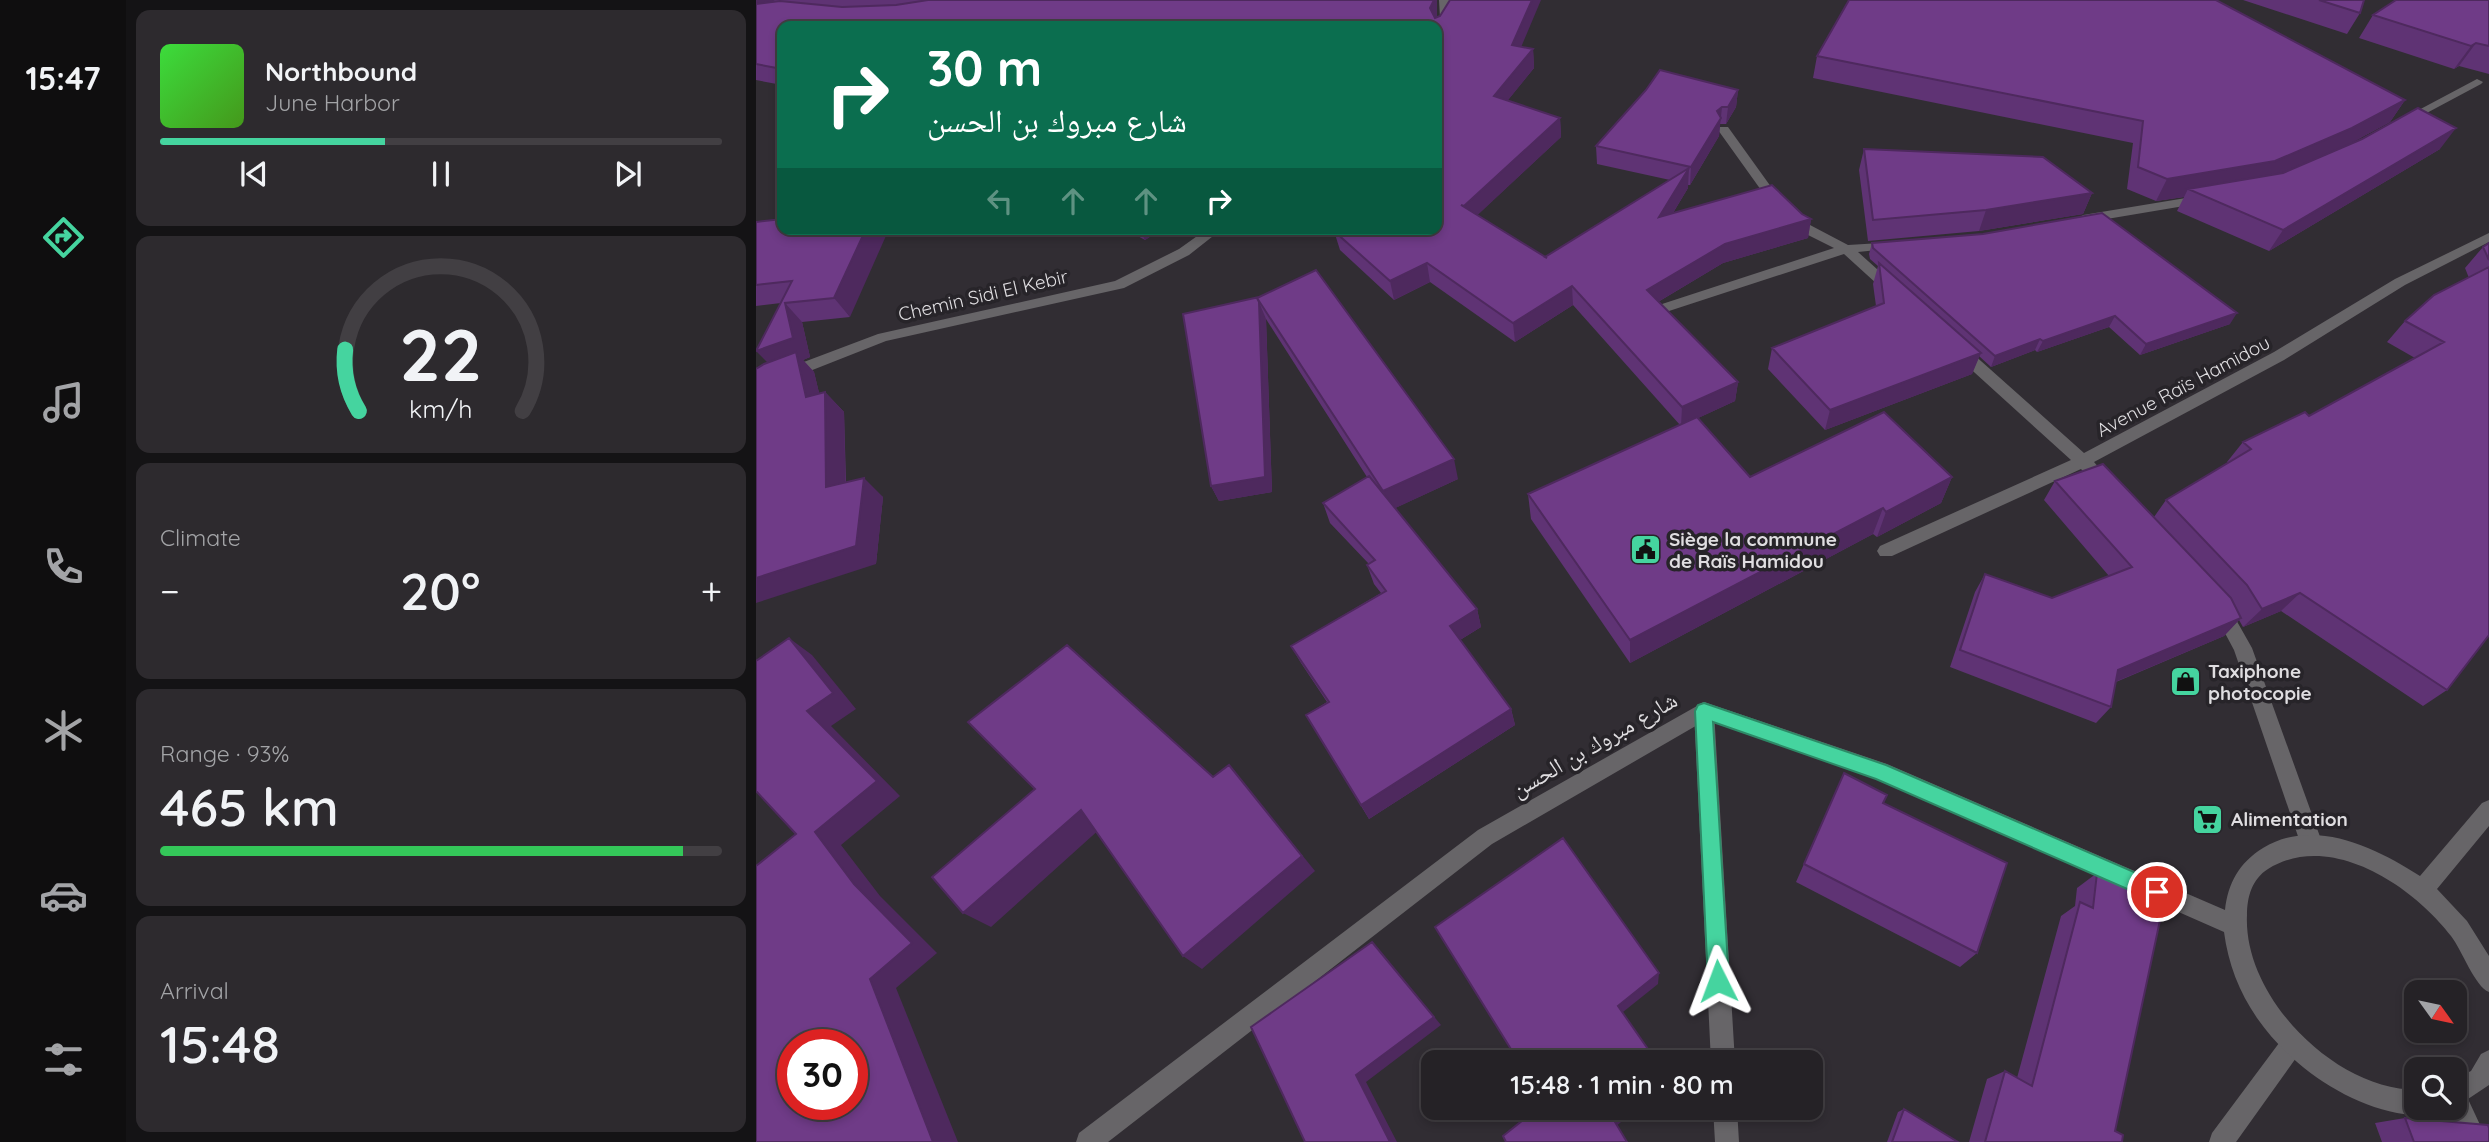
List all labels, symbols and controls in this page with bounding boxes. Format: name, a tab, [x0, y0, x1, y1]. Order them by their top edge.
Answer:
text: 30 m	[927, 37, 1042, 98]
icon: right	[812, 49, 903, 140]
text: Northbound	[265, 55, 417, 88]
text: 15:47	[25, 58, 101, 98]
text: June Harbor	[265, 88, 400, 117]
text: شارع مبروك بن الحسن	[927, 100, 1187, 140]
icon: previous	[235, 155, 273, 193]
icon: pause	[422, 155, 460, 193]
icon: next	[609, 155, 647, 193]
icon: left	[981, 182, 1019, 220]
icon: ahead	[1054, 182, 1092, 220]
icon: ahead	[1127, 182, 1165, 220]
icon: right	[1200, 182, 1238, 220]
icon: directions	[39, 213, 88, 262]
street label: Chemin Sidi El Kebir	[896, 264, 1071, 326]
text: 22	[400, 308, 482, 399]
street label: Avenue Raïs Hamidou	[2092, 330, 2274, 442]
icon: music	[39, 378, 88, 427]
text: km/h	[409, 392, 473, 423]
text: Climate	[160, 523, 241, 552]
place label: Siège la commune de Raïs Hamidou	[1669, 527, 1837, 573]
public building icon: Siège la commune de Raïs Hamidou	[1629, 533, 1663, 567]
icon: phone	[39, 542, 88, 591]
text: 20°	[400, 558, 480, 623]
text: −	[160, 567, 180, 615]
text: +	[701, 567, 722, 615]
place label: Taxiphone photocopie	[2208, 659, 2312, 705]
shop icon: Taxiphone photocopie	[2168, 665, 2202, 699]
street label: شارع مبروك بن الحسن	[1506, 685, 1683, 804]
icon: climate	[39, 706, 88, 755]
text: Range · 93%	[160, 739, 289, 768]
text: 465 km	[160, 774, 339, 839]
supermarket icon: Alimentation	[2191, 802, 2225, 836]
place label: Alimentation	[2231, 807, 2348, 831]
pin	[2127, 862, 2187, 922]
icon: car	[39, 871, 88, 920]
icon: arrive	[2138, 873, 2176, 911]
position arrow	[1681, 944, 1755, 1018]
text: Arrival	[160, 976, 229, 1005]
north arrow	[2404, 980, 2468, 1043]
map controls	[2404, 980, 2467, 1120]
text: 15:48	[160, 1011, 280, 1076]
speed limit sign: 30	[777, 1029, 868, 1120]
icon: filters	[39, 1035, 88, 1084]
button: search	[2404, 1057, 2467, 1120]
text: 15:48 · 1 min · 80 m	[1510, 1068, 1734, 1101]

